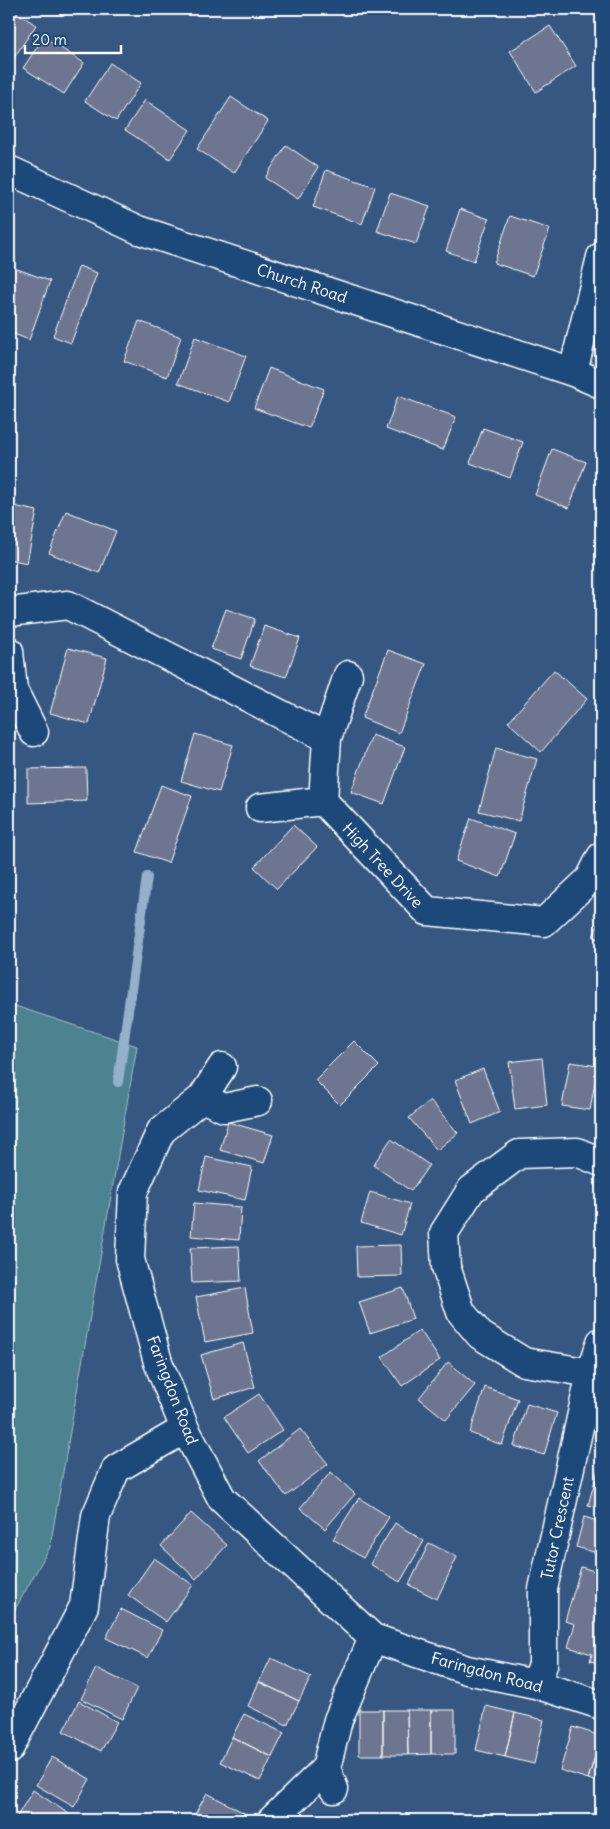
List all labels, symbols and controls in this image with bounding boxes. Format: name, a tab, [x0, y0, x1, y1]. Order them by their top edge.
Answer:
scale bar	[25, 22, 121, 54]
text: 20 m	[32, 30, 67, 49]
street label: Church Road	[254, 259, 350, 307]
street label: High Tree Drive	[338, 818, 428, 912]
street label: Faringdon Road	[143, 1333, 203, 1447]
street label: Tutor Crescent	[536, 1474, 578, 1581]
street label: Faringdon Road	[429, 1647, 545, 1697]

